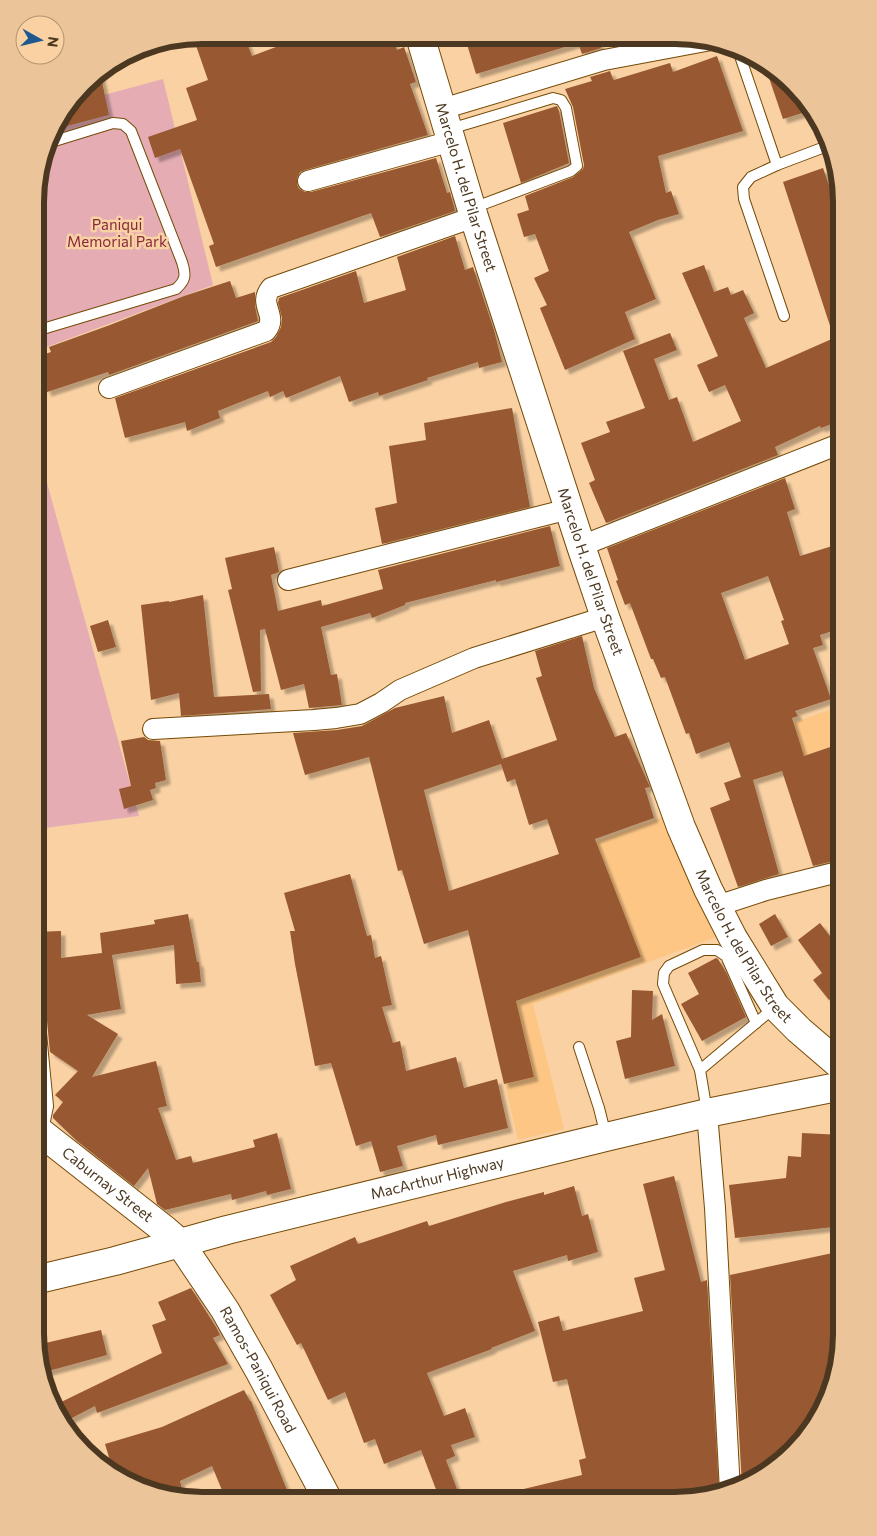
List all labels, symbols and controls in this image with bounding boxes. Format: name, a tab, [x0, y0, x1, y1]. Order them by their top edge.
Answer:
north arrow	[15, 15, 65, 65]
text: N	[44, 35, 63, 48]
street label: Marcelo H. del Pilar Street	[432, 100, 501, 274]
park label: Paniqui Memorial Park	[67, 215, 167, 250]
street label: Marcelo H. del Pilar Street	[555, 485, 628, 658]
street label: Marcelo H. del Pilar Street	[692, 866, 796, 1026]
street label: Caburnay Street	[59, 1143, 157, 1225]
street label: MacArthur Highway	[368, 1152, 506, 1202]
street label: Ramos-Paniqui Road	[217, 1303, 301, 1436]

